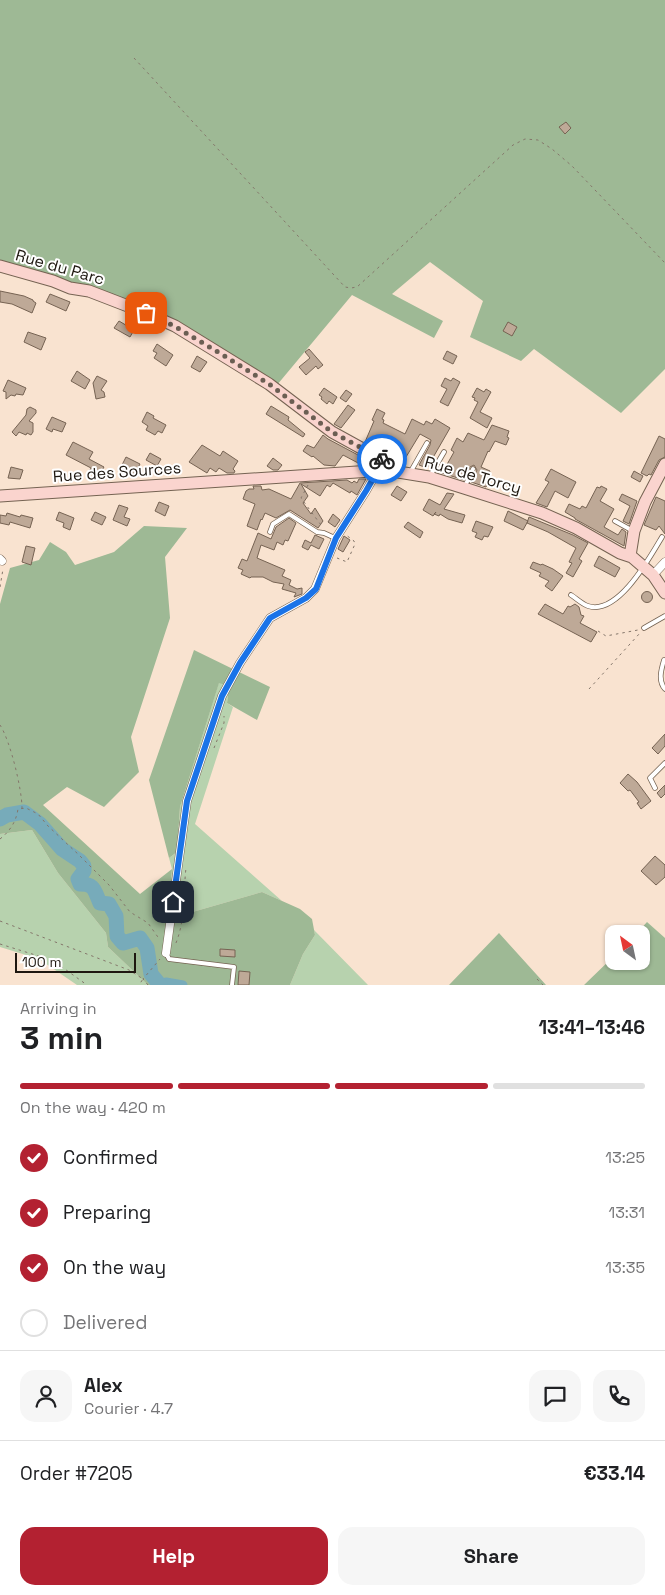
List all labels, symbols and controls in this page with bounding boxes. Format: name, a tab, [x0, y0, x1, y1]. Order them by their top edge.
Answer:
street label: Rue du Parc	[13, 244, 107, 290]
pin	[125, 292, 167, 334]
icon: bag	[132, 299, 160, 327]
courier	[357, 434, 407, 484]
icon: bike	[368, 445, 396, 473]
street label: Rue de Torcy	[422, 451, 524, 499]
street label: Rue des Sources	[52, 457, 182, 487]
pin	[152, 881, 194, 923]
icon: home	[159, 888, 187, 916]
north arrow	[605, 925, 650, 970]
map controls	[605, 925, 650, 970]
scale bar	[15, 950, 136, 973]
text: 100 m	[22, 953, 61, 971]
text: Arriving in	[20, 998, 97, 1019]
text: 13:41–13:46	[539, 1015, 645, 1040]
text: 3 min	[20, 1018, 103, 1058]
text: On the way · 420 m	[20, 1097, 166, 1118]
icon: check	[20, 1144, 48, 1172]
text: Confirmed	[63, 1145, 158, 1170]
text: 13:25	[605, 1147, 645, 1168]
icon: check	[20, 1199, 48, 1227]
text: Preparing	[63, 1200, 151, 1225]
text: 13:31	[608, 1202, 645, 1223]
icon: check	[20, 1254, 48, 1282]
text: On the way	[63, 1255, 166, 1280]
text: 13:35	[605, 1257, 645, 1278]
text: Delivered	[63, 1310, 148, 1335]
button: person	[20, 1370, 72, 1422]
button: chat	[529, 1370, 581, 1422]
button: phone	[593, 1370, 645, 1422]
text: Alex	[84, 1373, 123, 1398]
text: Courier · 4.7	[84, 1398, 173, 1419]
text: Order #7205	[20, 1461, 133, 1486]
text: €33.14	[584, 1461, 645, 1486]
button: Help	[20, 1527, 328, 1585]
button: Share	[338, 1527, 645, 1585]

